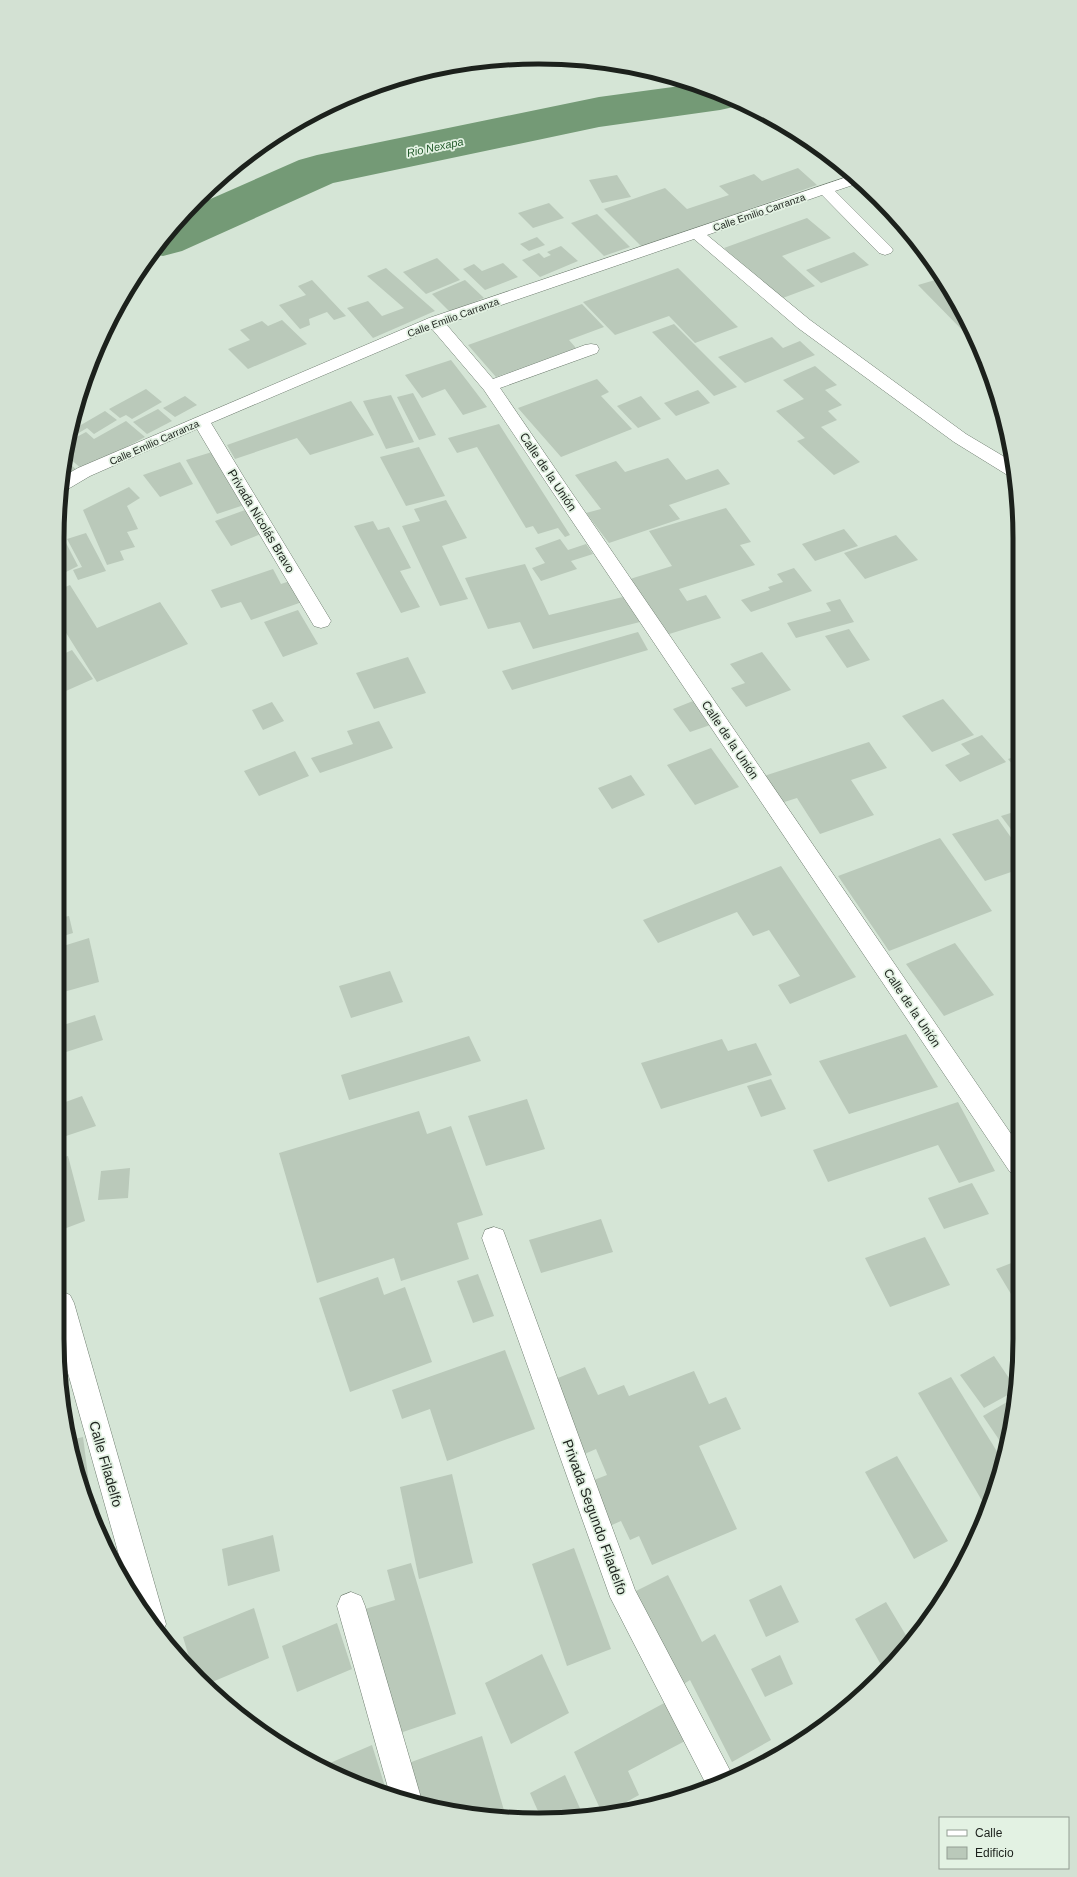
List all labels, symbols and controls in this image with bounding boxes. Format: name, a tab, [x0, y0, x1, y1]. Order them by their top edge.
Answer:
water label: Rio Nexapa	[406, 135, 464, 159]
street label: Calle Emilio Carranza	[712, 191, 807, 233]
street label: Calle Emilio Carranza	[406, 296, 501, 339]
street label: Calle Emilio Carranza	[108, 418, 201, 467]
street label: Calle de la Unión	[517, 430, 579, 514]
street label: Privada Nicolás Bravo	[225, 467, 298, 575]
street label: Calle de la Unión	[699, 698, 761, 782]
street label: Calle de la Unión	[881, 966, 943, 1050]
street label: Calle Filadelfo	[86, 1419, 126, 1509]
street label: Privada Segundo Filadelfo	[559, 1437, 631, 1597]
legend	[939, 1817, 1069, 1869]
text: Calle	[975, 1826, 1003, 1840]
text: Edificio	[975, 1846, 1014, 1860]

